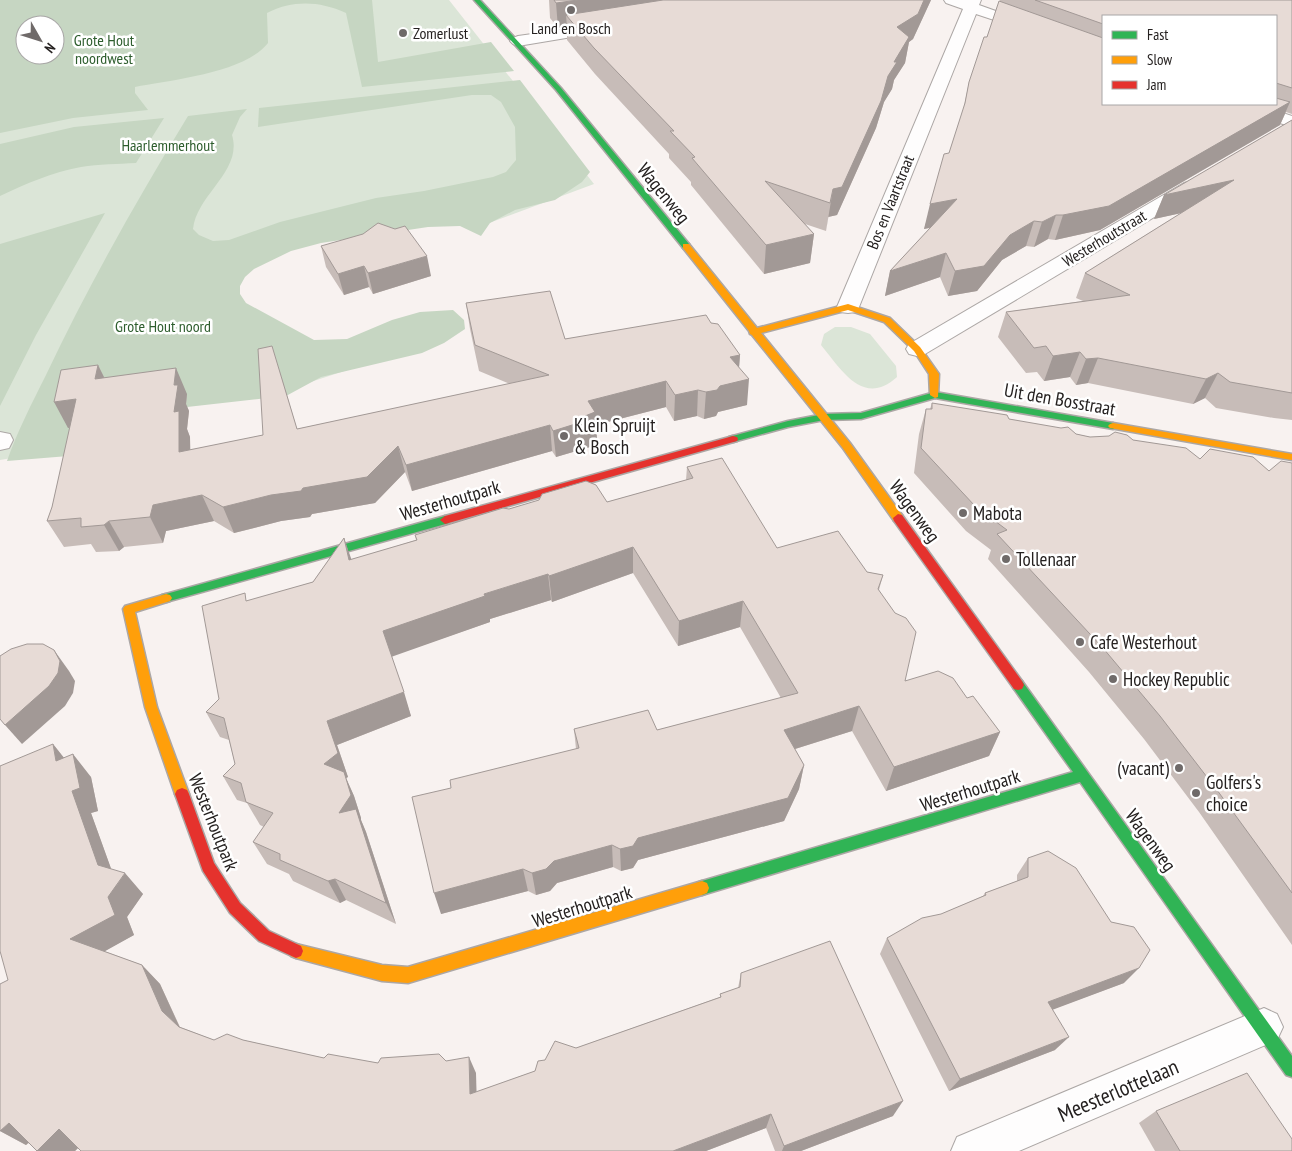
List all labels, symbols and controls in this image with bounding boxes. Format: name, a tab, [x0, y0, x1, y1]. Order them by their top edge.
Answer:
marker: Land en Bosch	[565, 4, 577, 16]
north arrow	[15, 15, 65, 65]
legend	[1102, 15, 1277, 105]
place label: Land en Bosch	[531, 18, 611, 38]
place label: Zomerlust	[413, 23, 469, 43]
text: Fast	[1147, 25, 1168, 44]
marker: Zomerlust	[397, 27, 409, 39]
park label: Grote Hout noordwest	[74, 30, 135, 68]
text: N	[41, 40, 59, 57]
text: Slow	[1147, 50, 1172, 69]
text: Jam	[1146, 75, 1166, 94]
park label: Haarlemmerhout	[121, 135, 215, 155]
street label: Bos en Vaartstraat	[862, 151, 918, 252]
street label: Wagenweg	[632, 158, 696, 228]
street label: Westerhoutstraat	[1058, 205, 1150, 271]
park label: Grote Hout noord	[115, 316, 211, 336]
street label: Uit den Bosstraat	[1002, 377, 1118, 421]
place label: Klein Spruijt & Bosch	[574, 413, 656, 459]
marker: Klein Spruijt & Bosch	[558, 430, 570, 442]
street label: Westerhoutpark	[397, 474, 503, 526]
street label: Wagenweg	[884, 475, 946, 547]
place label: Mabota	[973, 501, 1022, 525]
marker: Mabota	[957, 507, 969, 519]
place label: Tollenaar	[1016, 547, 1077, 571]
marker: Tollenaar	[1000, 553, 1012, 565]
place label: Cafe Westerhout	[1090, 630, 1198, 654]
marker: Cafe Westerhout	[1074, 636, 1086, 648]
place label: Hockey Republic	[1123, 667, 1230, 691]
marker: Hockey Republic	[1107, 673, 1119, 685]
place label: (vacant)	[1117, 756, 1170, 780]
marker: (vacant)	[1173, 762, 1185, 774]
street label: Westerhoutpark	[917, 763, 1023, 817]
street label: Westerhoutpark	[184, 770, 245, 875]
place label: Golfers's choice	[1206, 770, 1261, 816]
marker: Golfers's choice	[1190, 787, 1202, 799]
street label: Wagenweg	[1120, 804, 1182, 876]
street label: Westerhoutpark	[529, 879, 635, 933]
street label: Meesterlottelaan	[1053, 1052, 1183, 1128]

